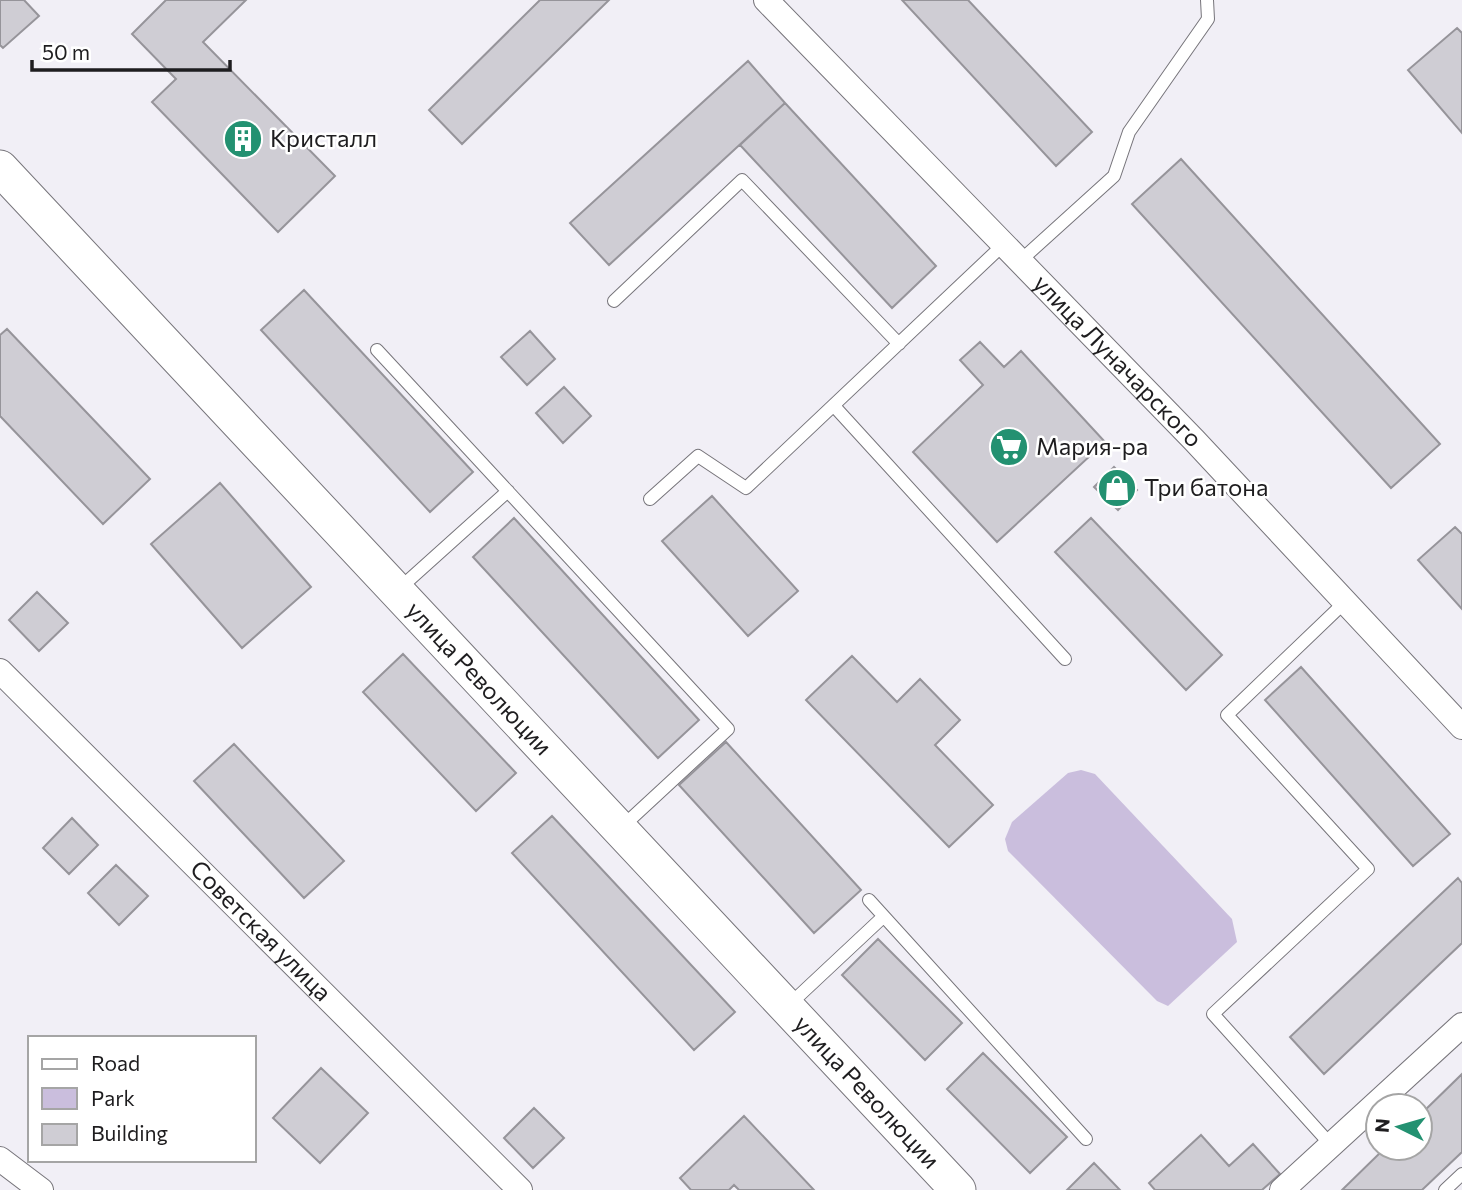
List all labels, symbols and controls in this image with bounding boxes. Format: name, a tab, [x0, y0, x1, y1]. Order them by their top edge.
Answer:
scale bar	[32, 28, 229, 72]
text: 50 m	[42, 39, 90, 64]
building icon: Кристалл	[222, 118, 264, 160]
place label: Кристалл	[270, 123, 377, 152]
street label: улица Луначарского	[1028, 268, 1209, 453]
supermarket icon: Мария-ра	[988, 426, 1030, 468]
place label: Мария-ра	[1036, 431, 1148, 460]
shop icon: Три батона	[1096, 467, 1138, 509]
place label: Три батона	[1144, 472, 1268, 501]
street label: улица Революции	[401, 595, 559, 760]
street label: Советская улица	[185, 853, 338, 1006]
street label: улица Революции	[789, 1009, 946, 1174]
legend	[28, 1036, 256, 1162]
text: Road	[91, 1050, 140, 1075]
text: Park	[91, 1085, 135, 1110]
north arrow	[1364, 1092, 1434, 1162]
text: N	[1369, 1117, 1394, 1134]
text: Building	[91, 1120, 168, 1145]

